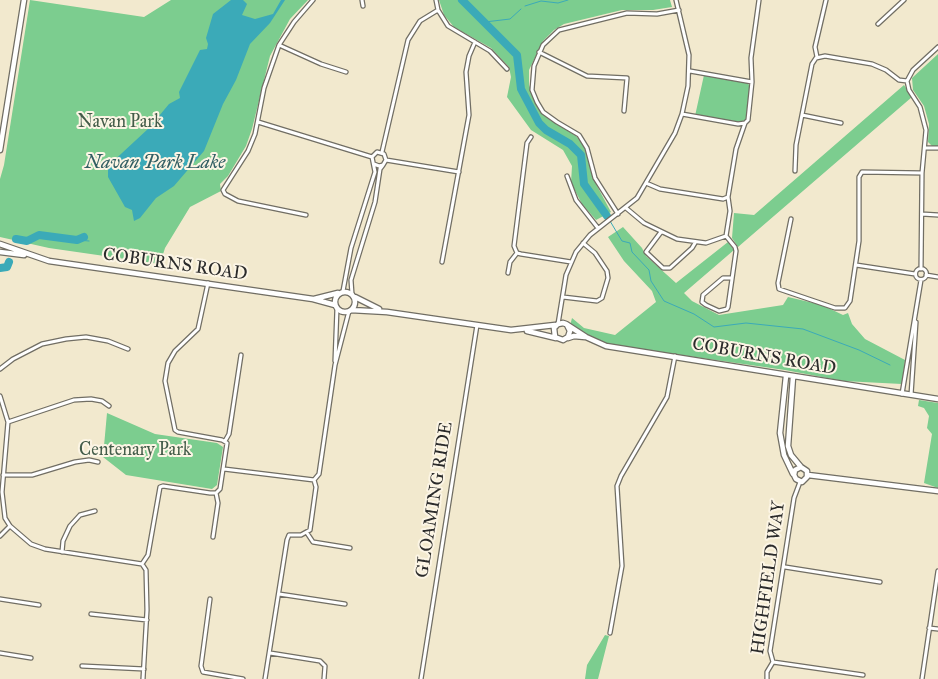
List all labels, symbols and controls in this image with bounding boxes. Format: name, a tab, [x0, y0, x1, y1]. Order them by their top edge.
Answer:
park label: Navan Park	[78, 112, 162, 134]
water label: Navan Park Lake	[85, 152, 225, 174]
street label: COBURNS ROAD	[101, 244, 249, 286]
street label: COBURNS ROAD	[690, 334, 838, 380]
street label: GLOAMING RIDE	[412, 420, 458, 580]
park label: Centenary Park	[79, 440, 191, 462]
street label: HIGHFIELD WAY	[748, 500, 790, 656]

